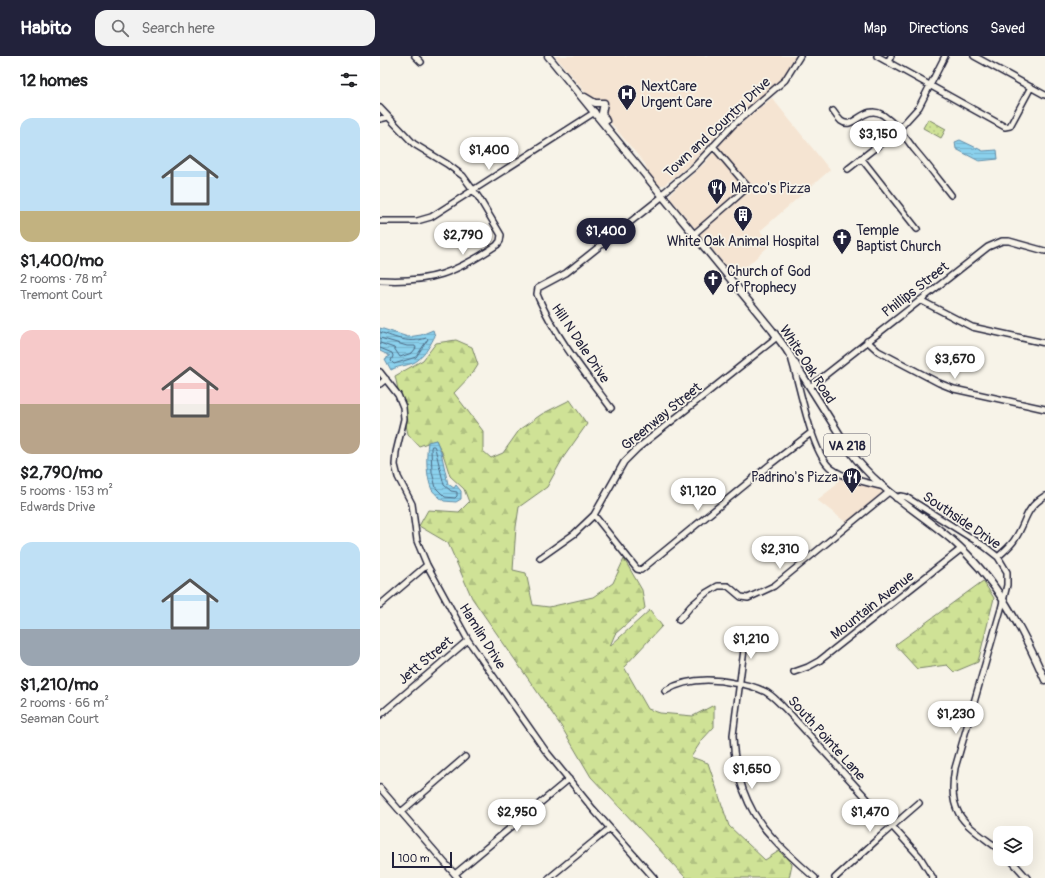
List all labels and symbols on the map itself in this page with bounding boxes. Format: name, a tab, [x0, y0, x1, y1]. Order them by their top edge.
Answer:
street label: Town and Country Drive	[661, 74, 774, 181]
place label: NextCare Urgent Care	[641, 78, 712, 111]
hospital icon: NextCare Urgent Care	[616, 83, 638, 111]
pin: $3,150	[845, 121, 911, 155]
pin: $1,400	[456, 137, 522, 171]
restaurant icon: Marco's Pizza	[706, 177, 728, 205]
place label: Marco's Pizza	[731, 180, 811, 197]
building icon: White Oak Animal Hospital	[732, 204, 754, 232]
pin: $1,400	[573, 218, 639, 252]
pin: $2,790	[430, 222, 496, 256]
place label: Temple Baptist Church	[856, 222, 941, 255]
church icon: Temple Baptist Church	[831, 227, 853, 255]
place label: White Oak Animal Hospital	[667, 233, 819, 250]
street label: Phillips Street	[879, 258, 952, 321]
place label: Church of God of Prophecy	[727, 263, 811, 296]
church icon: Church of God of Prophecy	[702, 268, 724, 296]
street label: Hill N Dale Drive	[548, 300, 613, 386]
street label: White Oak Road	[776, 322, 839, 407]
pin: $3,670	[922, 346, 988, 380]
street label: Greenway Street	[618, 379, 705, 454]
road number: VA 218	[824, 434, 870, 456]
restaurant icon: Padrino's Pizza	[841, 466, 863, 494]
place label: Padrino's Pizza	[751, 469, 838, 486]
pin: $1,120	[665, 478, 731, 512]
street label: Southside Drive	[919, 488, 1004, 553]
pin: $2,310	[747, 536, 813, 570]
street label: Mountain Avenue	[827, 568, 917, 643]
street label: Hamlin Drive	[456, 600, 510, 672]
pin: $1,210	[718, 626, 784, 660]
street label: Jett Street	[395, 632, 456, 688]
street label: South Pointe Lane	[784, 693, 869, 784]
pin: $1,230	[923, 701, 989, 735]
pin: $1,650	[719, 756, 785, 790]
pin: $2,950	[484, 799, 550, 833]
pin: $1,470	[837, 799, 903, 833]
scale bar	[392, 850, 452, 869]

